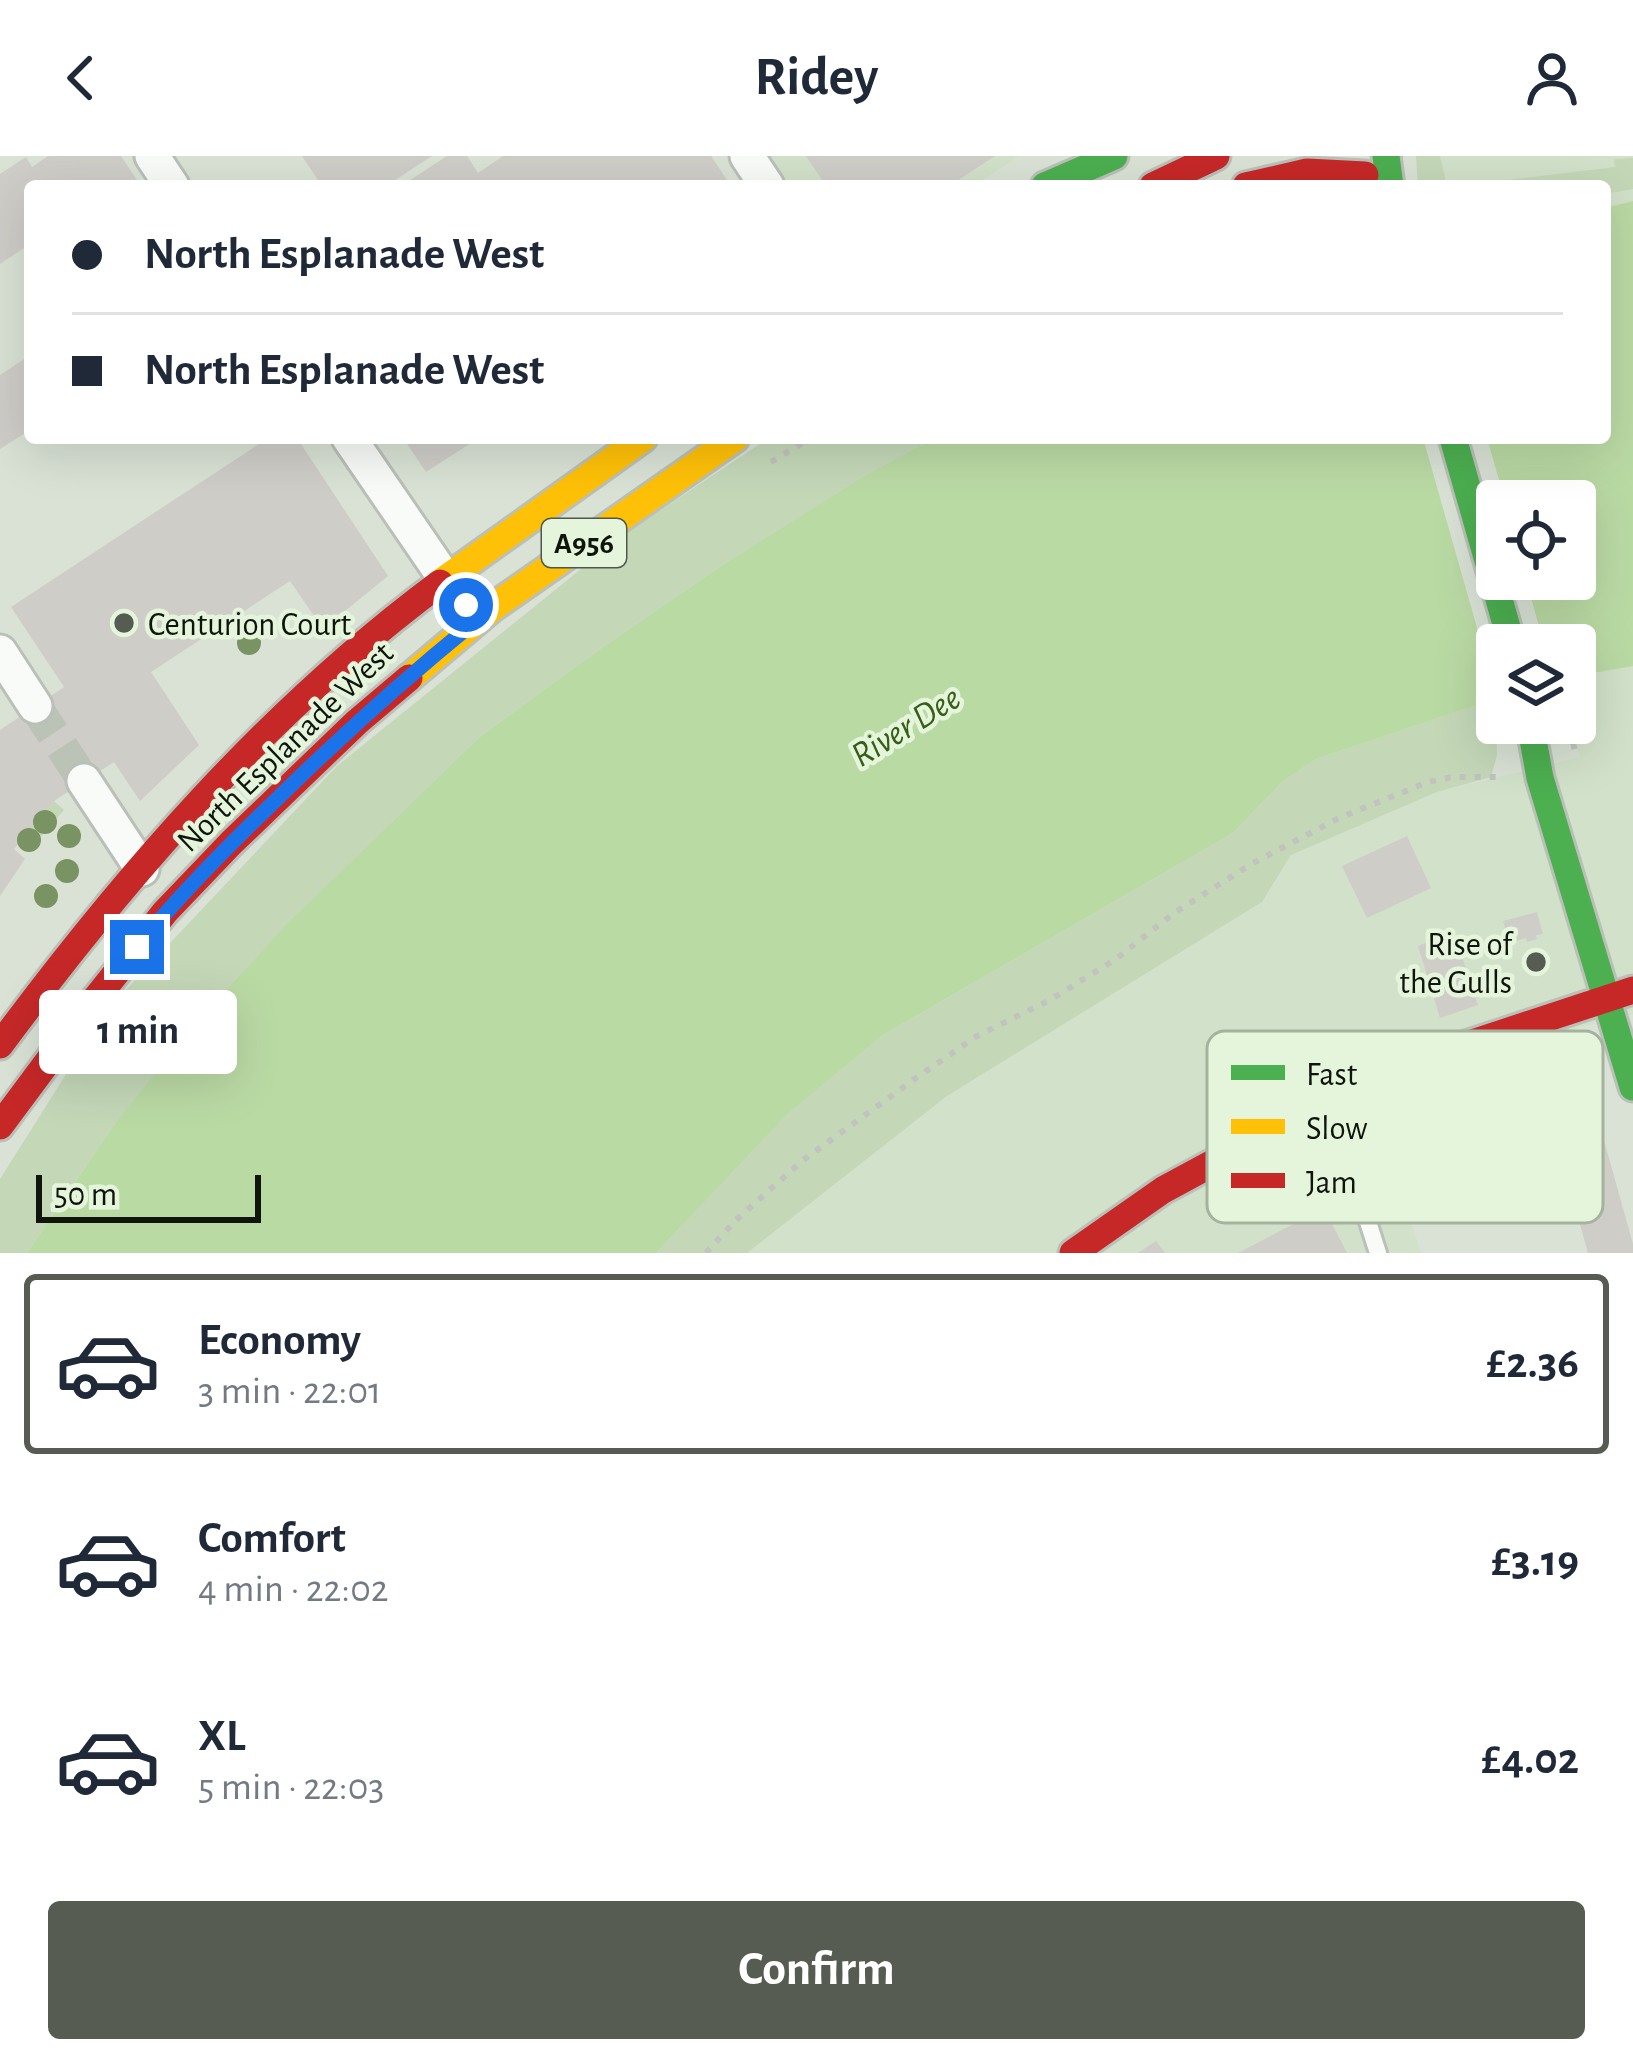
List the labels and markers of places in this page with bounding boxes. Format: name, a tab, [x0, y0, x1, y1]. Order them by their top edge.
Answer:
place label: Centurion Court	[148, 609, 352, 642]
marker: Centurion Court	[111, 610, 137, 636]
place label: Rise of the Gulls	[1399, 929, 1514, 1000]
marker: Rise of the Gulls	[1523, 949, 1549, 975]

